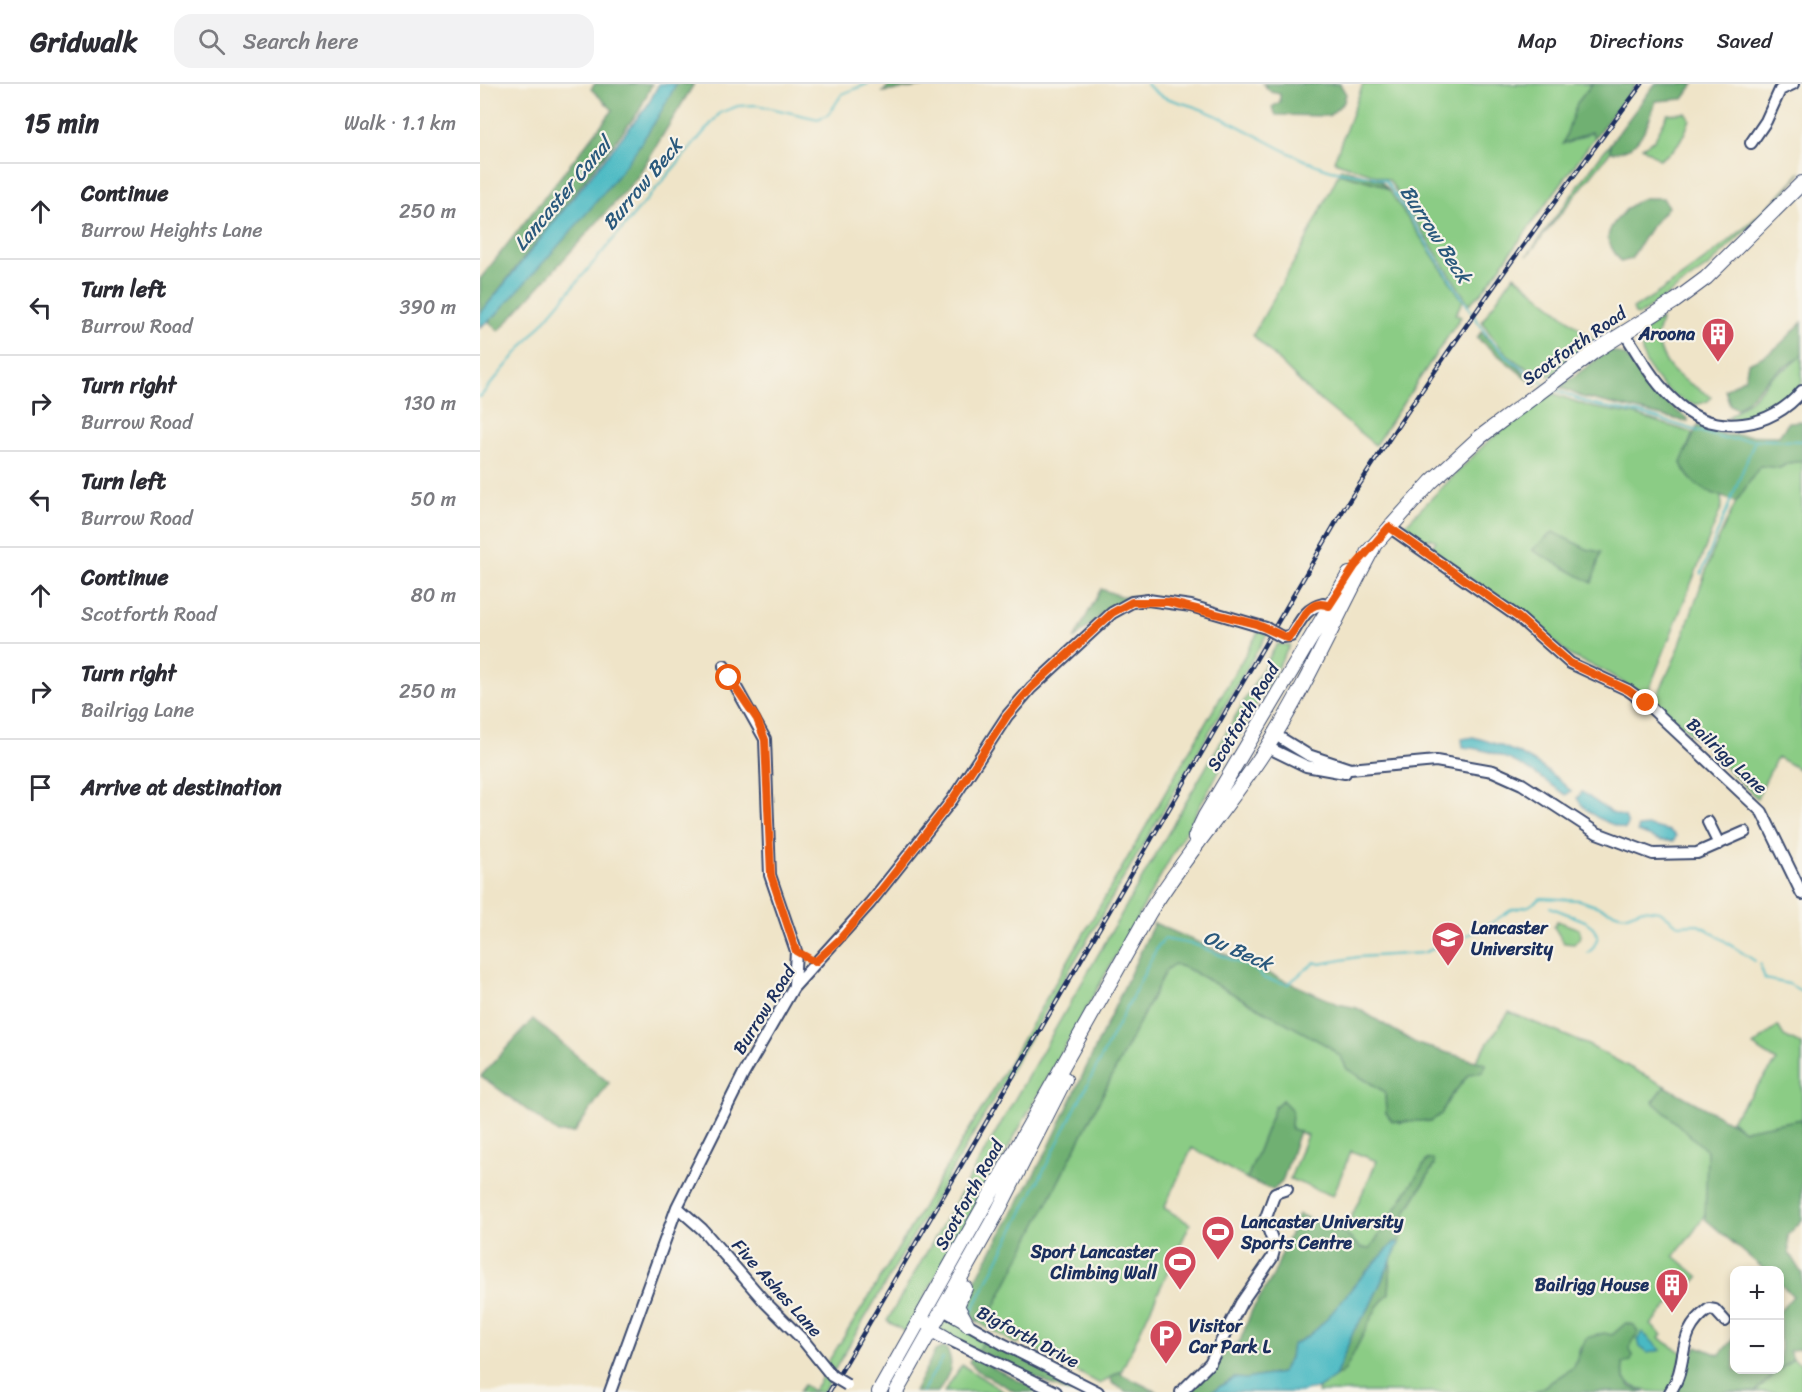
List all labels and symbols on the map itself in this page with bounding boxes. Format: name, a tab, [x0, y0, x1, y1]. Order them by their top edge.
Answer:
water label: Lancaster Canal	[504, 126, 623, 259]
water label: Burrow Beck	[593, 128, 693, 238]
water label: Burrow Beck	[1390, 178, 1482, 293]
street label: Scotforth Road	[1515, 297, 1634, 394]
building icon: Aroona	[1700, 316, 1736, 363]
place label: Aroona	[1638, 318, 1696, 350]
street label: Scotforth Road	[1198, 655, 1289, 778]
route start	[715, 664, 741, 690]
route end	[1632, 689, 1658, 715]
street label: Bailrigg Lane	[1679, 710, 1775, 802]
place label: Lancaster University	[1471, 912, 1554, 965]
water label: Ou Beck	[1198, 920, 1280, 982]
school or university icon: Lancaster University	[1430, 920, 1466, 967]
street label: Burrow Road	[724, 958, 805, 1061]
street label: Scotforth Road	[925, 1133, 1013, 1256]
place label: Lancaster University Sports Centre	[1240, 1206, 1404, 1259]
sports icon: Lancaster University Sports Centre	[1200, 1214, 1236, 1261]
street label: Five Ashes Lane	[723, 1231, 831, 1345]
place label: Sport Lancaster Climbing Wall	[1030, 1236, 1159, 1289]
sports icon: Sport Lancaster Climbing Wall	[1162, 1244, 1198, 1291]
building icon: Bailrigg House	[1654, 1267, 1690, 1314]
place label: Bailrigg House	[1535, 1269, 1649, 1301]
street label: Bigforth Drive	[971, 1296, 1085, 1378]
place label: Visitor Car Park L	[1188, 1310, 1272, 1363]
parking icon: Visitor Car Park L	[1148, 1318, 1184, 1365]

